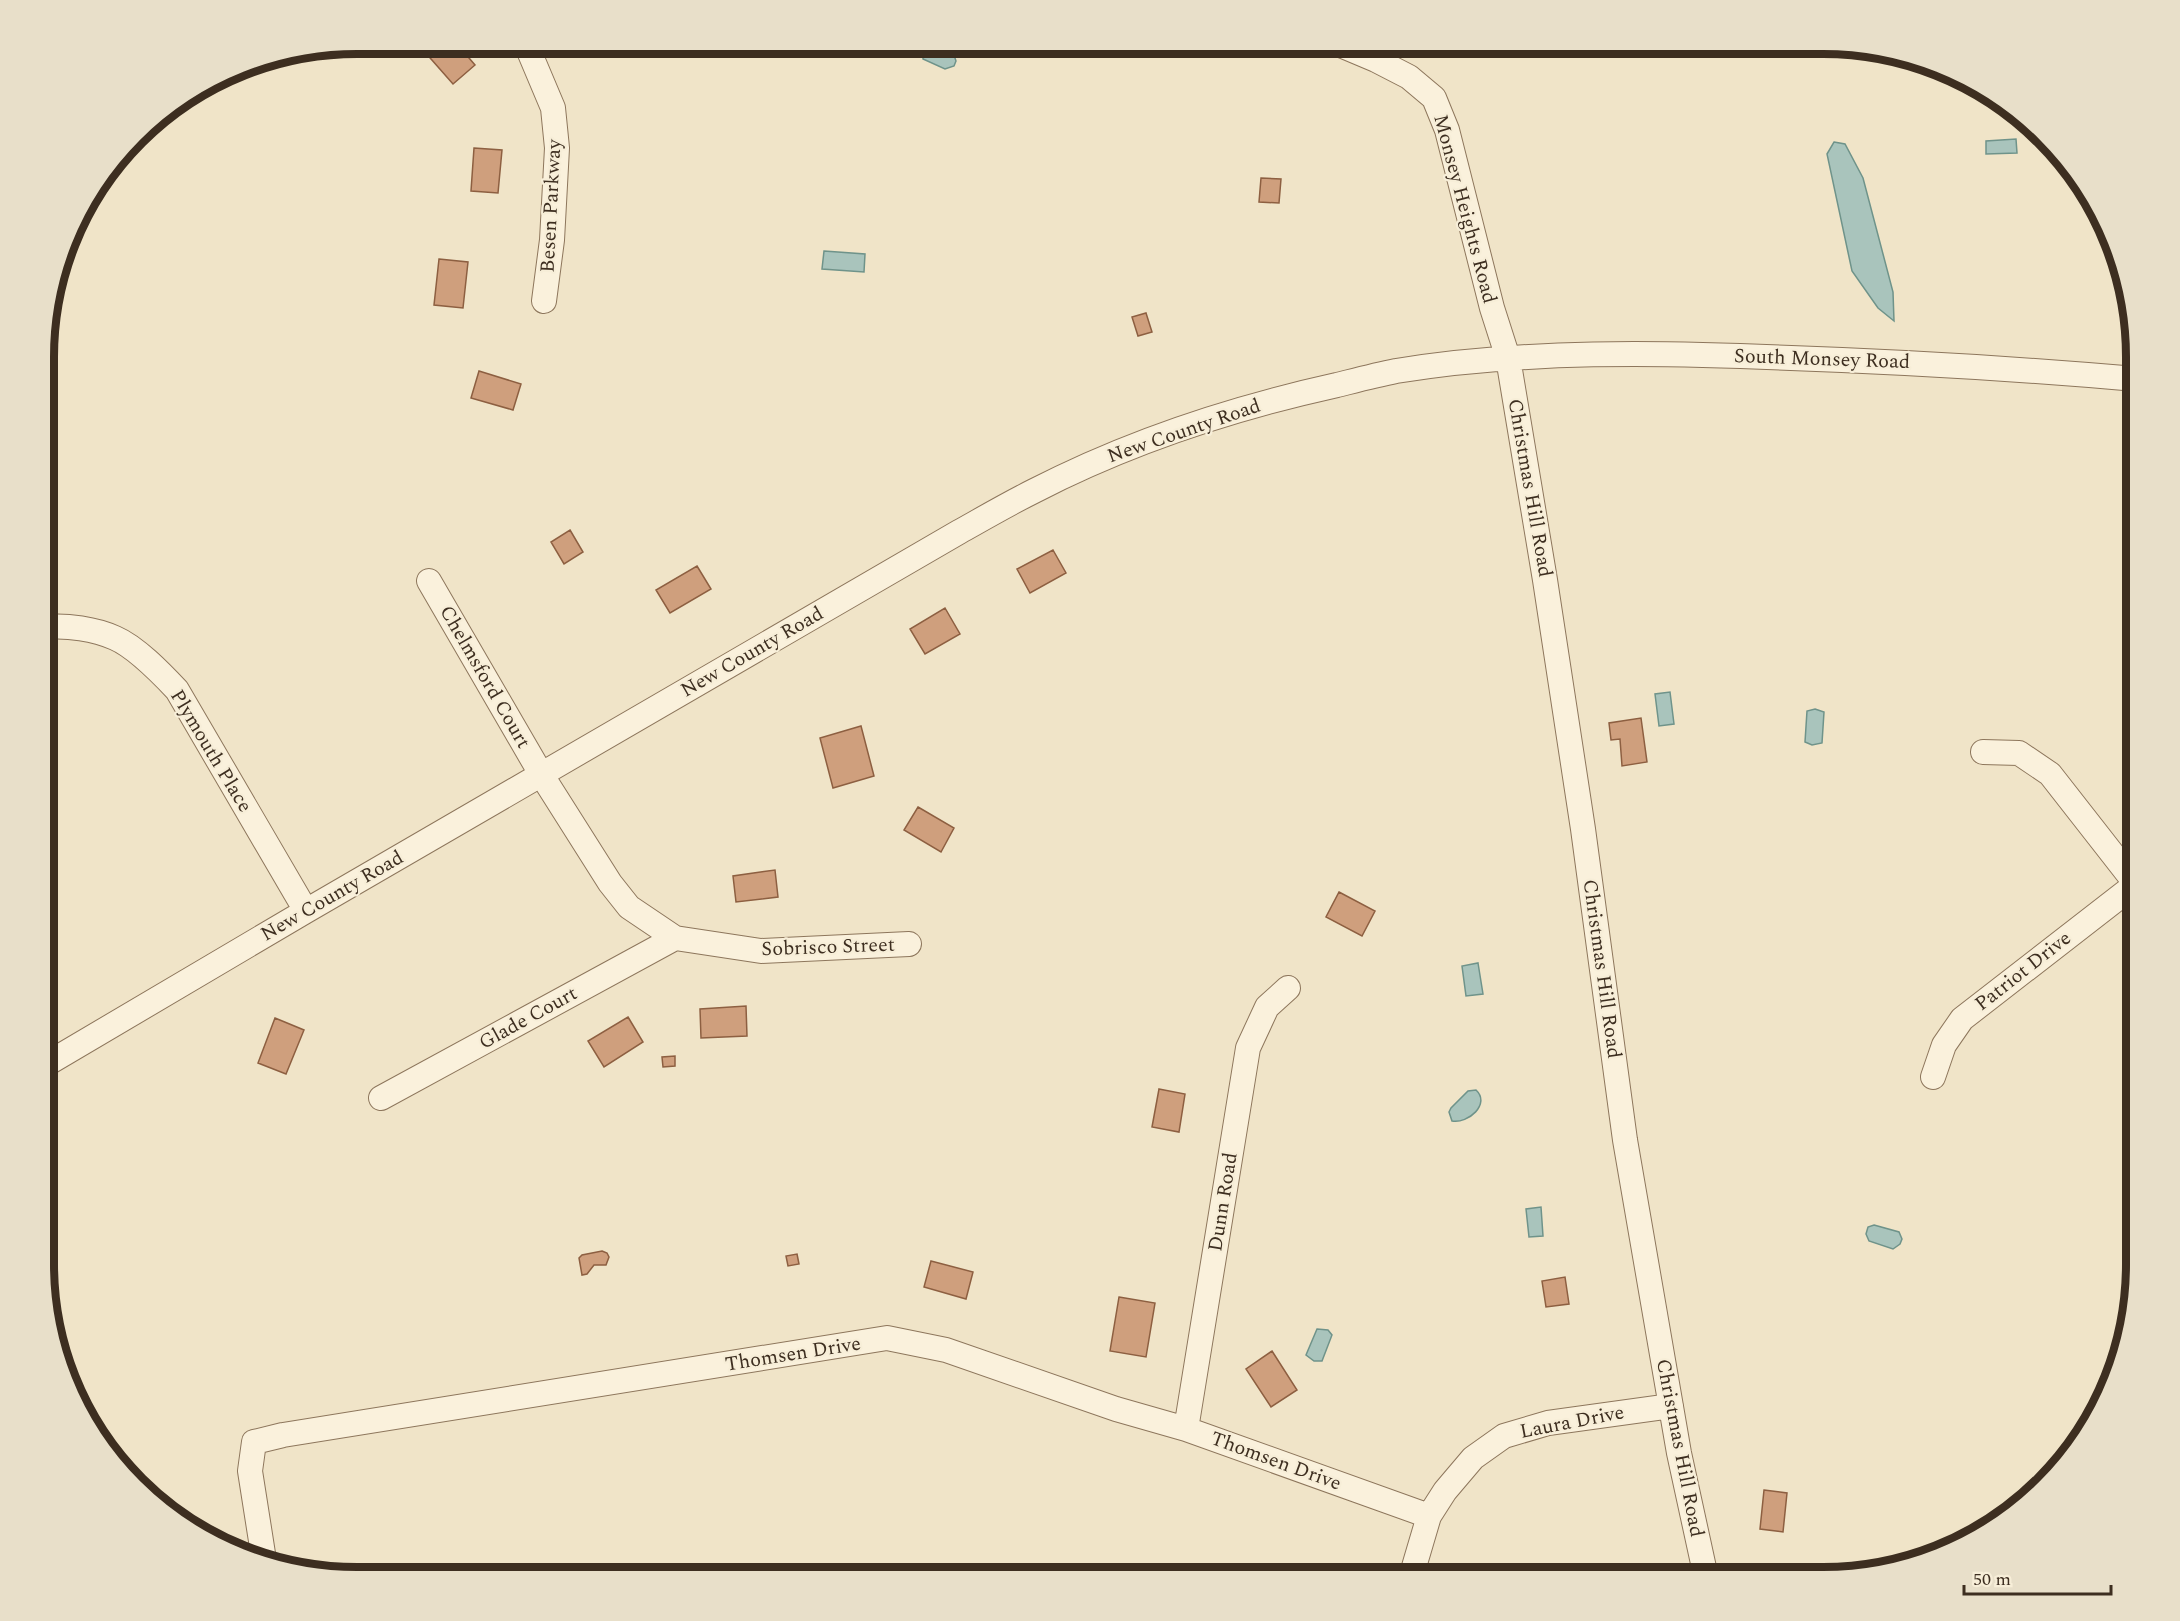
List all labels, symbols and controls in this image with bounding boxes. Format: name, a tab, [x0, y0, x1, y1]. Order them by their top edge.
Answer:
street label: Monsey Heights Road	[1425, 111, 1505, 307]
street label: Besen Parkway	[533, 137, 570, 273]
street label: South Monsey Road	[1733, 341, 1911, 377]
street label: New County Road	[1103, 391, 1265, 471]
street label: Christmas Hill Road	[1500, 396, 1560, 580]
street label: New County Road	[675, 599, 829, 705]
street label: Chelmsford Court	[432, 600, 538, 754]
street label: Plymouth Place	[162, 684, 260, 818]
street label: New County Road	[255, 843, 409, 949]
street label: Christmas Hill Road	[1575, 877, 1629, 1061]
street label: Patriot Drive	[1968, 924, 2078, 1018]
street label: Sobrisco Street	[761, 930, 895, 964]
street label: Glade Court	[473, 979, 583, 1057]
street label: Dunn Road	[1200, 1150, 1246, 1254]
street label: Thomsen Drive	[723, 1328, 863, 1380]
street label: Christmas Hill Road	[1648, 1356, 1712, 1540]
street label: Laura Drive	[1517, 1397, 1627, 1447]
street label: Thomsen Drive	[1206, 1423, 1346, 1499]
scale bar	[1964, 1558, 2111, 1596]
text: 50 m	[1973, 1566, 2011, 1593]

